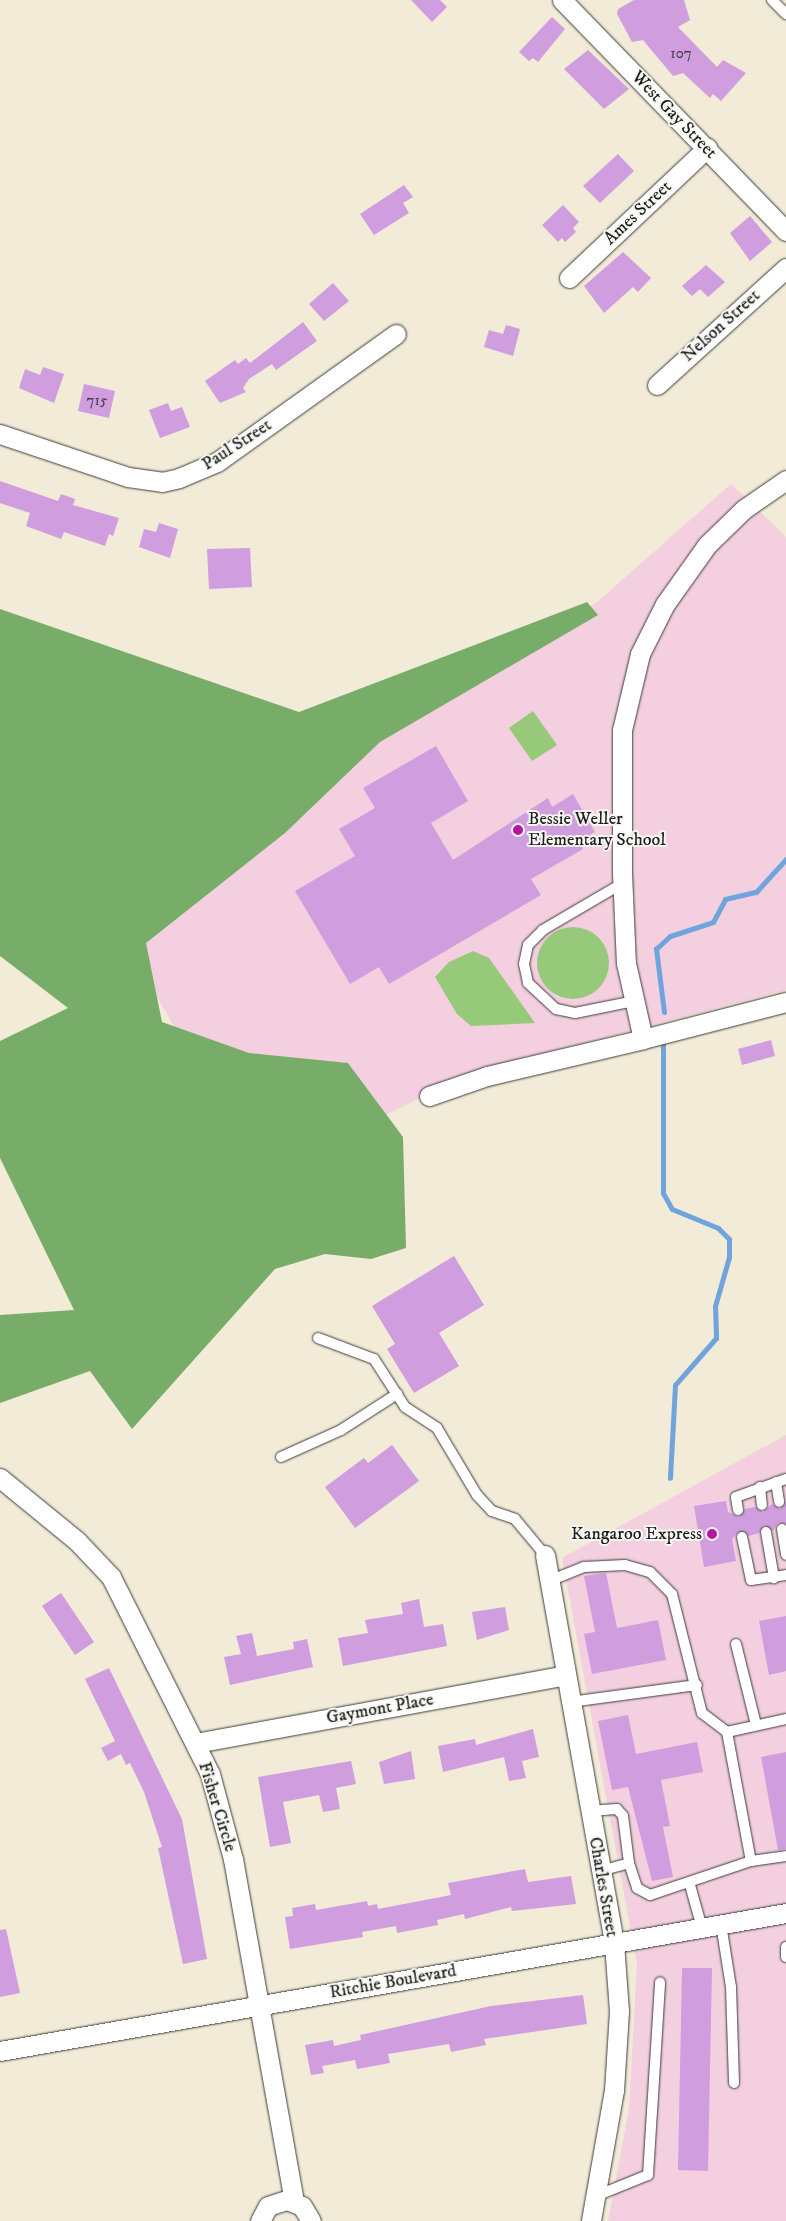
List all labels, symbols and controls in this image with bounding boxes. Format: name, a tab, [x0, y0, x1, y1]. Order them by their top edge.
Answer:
house number: 107	[670, 45, 692, 63]
street label: West Gay Street	[627, 67, 721, 163]
street label: Ames Street	[600, 176, 676, 250]
street label: Nelson Street	[677, 285, 765, 367]
house number: 715	[87, 392, 107, 410]
street label: Paul Street	[198, 415, 276, 475]
place label: Bessie Weller Elementary School	[528, 809, 666, 852]
marker: Bessie Weller Elementary School	[512, 824, 524, 836]
place label: Kangaroo Express	[571, 1523, 702, 1545]
marker: Kangaroo Express	[706, 1528, 718, 1540]
street label: Gaymont Place	[325, 1689, 435, 1729]
street label: Fisher Circle	[193, 1759, 241, 1855]
street label: Charles Street	[584, 1835, 622, 1939]
street label: Ritchie Boulevard	[328, 1960, 458, 2004]

